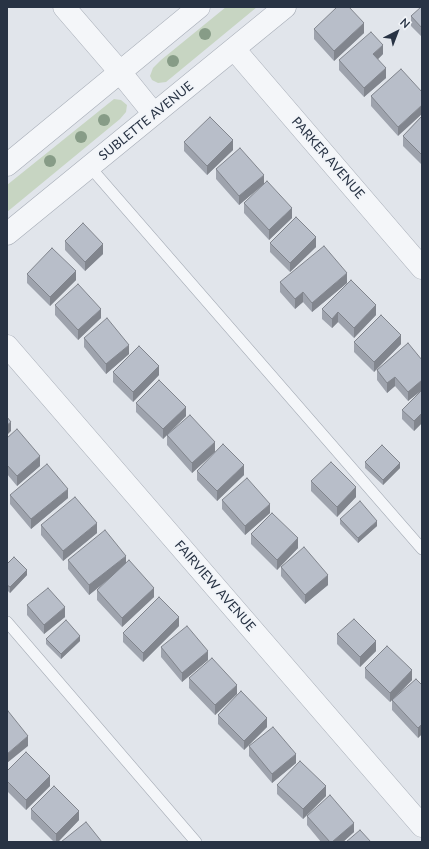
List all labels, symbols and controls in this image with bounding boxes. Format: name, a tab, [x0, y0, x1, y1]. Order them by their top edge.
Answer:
north arrow	[377, 12, 417, 52]
text: N	[398, 15, 413, 30]
street label: SUBLETTE AVENUE	[96, 78, 196, 164]
street label: PARKER AVENUE	[288, 114, 368, 202]
street label: FAIRVIEW AVENUE	[171, 537, 259, 635]

